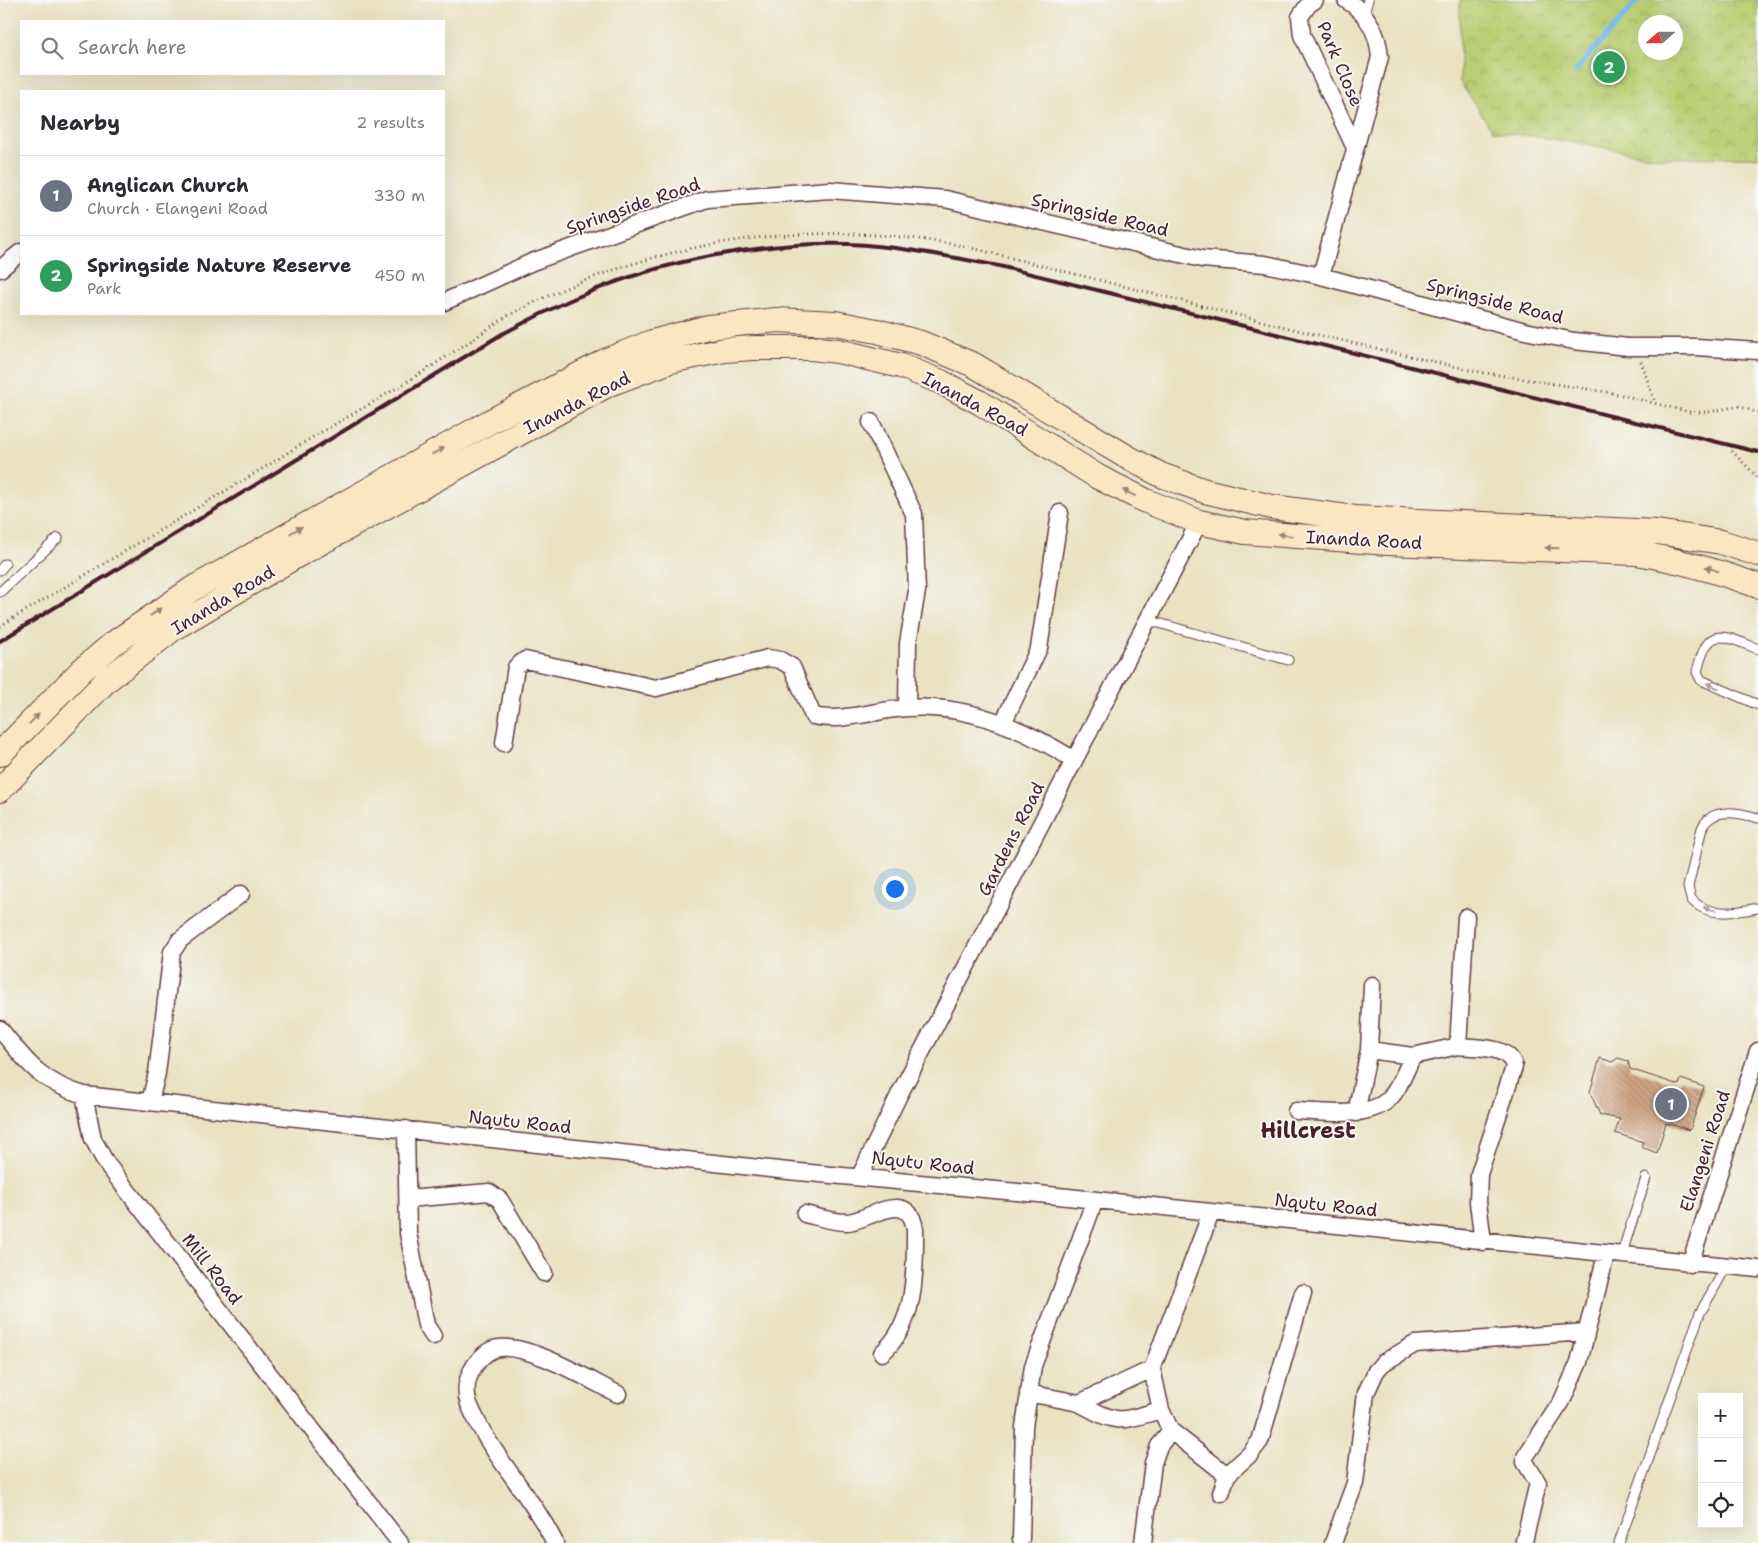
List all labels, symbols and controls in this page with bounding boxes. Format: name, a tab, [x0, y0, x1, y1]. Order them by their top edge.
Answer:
north arrow	[1638, 15, 1683, 60]
street label: Park Close	[1311, 18, 1369, 110]
search box	[20, 20, 445, 75]
icon: search	[38, 34, 66, 62]
text: Search here	[78, 35, 187, 60]
pin: 2	[1593, 48, 1625, 86]
text: Nearby	[40, 109, 120, 137]
text: 2 results	[356, 112, 425, 133]
street label: Springside Road	[563, 172, 703, 240]
text: Anglican Church	[87, 173, 249, 198]
text: 1	[52, 185, 60, 206]
text: 330 m	[373, 185, 425, 206]
street label: Springside Road	[1029, 188, 1171, 242]
text: Church · Elangeni Road	[87, 198, 268, 219]
text: Springside Nature Reserve	[87, 253, 351, 278]
text: 2	[50, 265, 62, 286]
text: 450 m	[374, 265, 425, 286]
street label: Springside Road	[1424, 272, 1566, 330]
text: Park	[87, 278, 121, 299]
street label: Inanda Road	[520, 366, 634, 440]
street label: Inanda Road	[918, 366, 1032, 442]
one-way arrow	[431, 447, 445, 455]
one-way arrow	[1122, 488, 1137, 497]
street label: Inanda Road	[1305, 525, 1423, 555]
one-way arrow	[289, 526, 303, 535]
one-way arrow	[1276, 531, 1292, 539]
one-way arrow	[1544, 544, 1560, 552]
street label: Inanda Road	[167, 560, 279, 640]
one-way arrow	[1705, 565, 1720, 572]
one-way arrow	[149, 608, 163, 617]
one-way arrow	[1706, 681, 1720, 689]
one-way arrow	[28, 713, 40, 725]
street label: Gardens Road	[972, 778, 1050, 900]
your location	[882, 876, 908, 902]
one-way arrow	[1703, 904, 1718, 912]
pin: 1	[1655, 1085, 1687, 1123]
street label: Elangeni Road	[1674, 1087, 1736, 1215]
street label: Nqutu Road	[467, 1105, 573, 1139]
district label: Hillcrest	[1260, 1116, 1356, 1145]
street label: Nqutu Road	[870, 1146, 976, 1180]
street label: Nqutu Road	[1273, 1188, 1379, 1222]
street label: Mill Road	[177, 1228, 247, 1310]
map controls	[1698, 1393, 1743, 1528]
button: +	[1698, 1393, 1743, 1438]
button: −	[1698, 1438, 1743, 1483]
button: locate	[1698, 1483, 1743, 1528]

